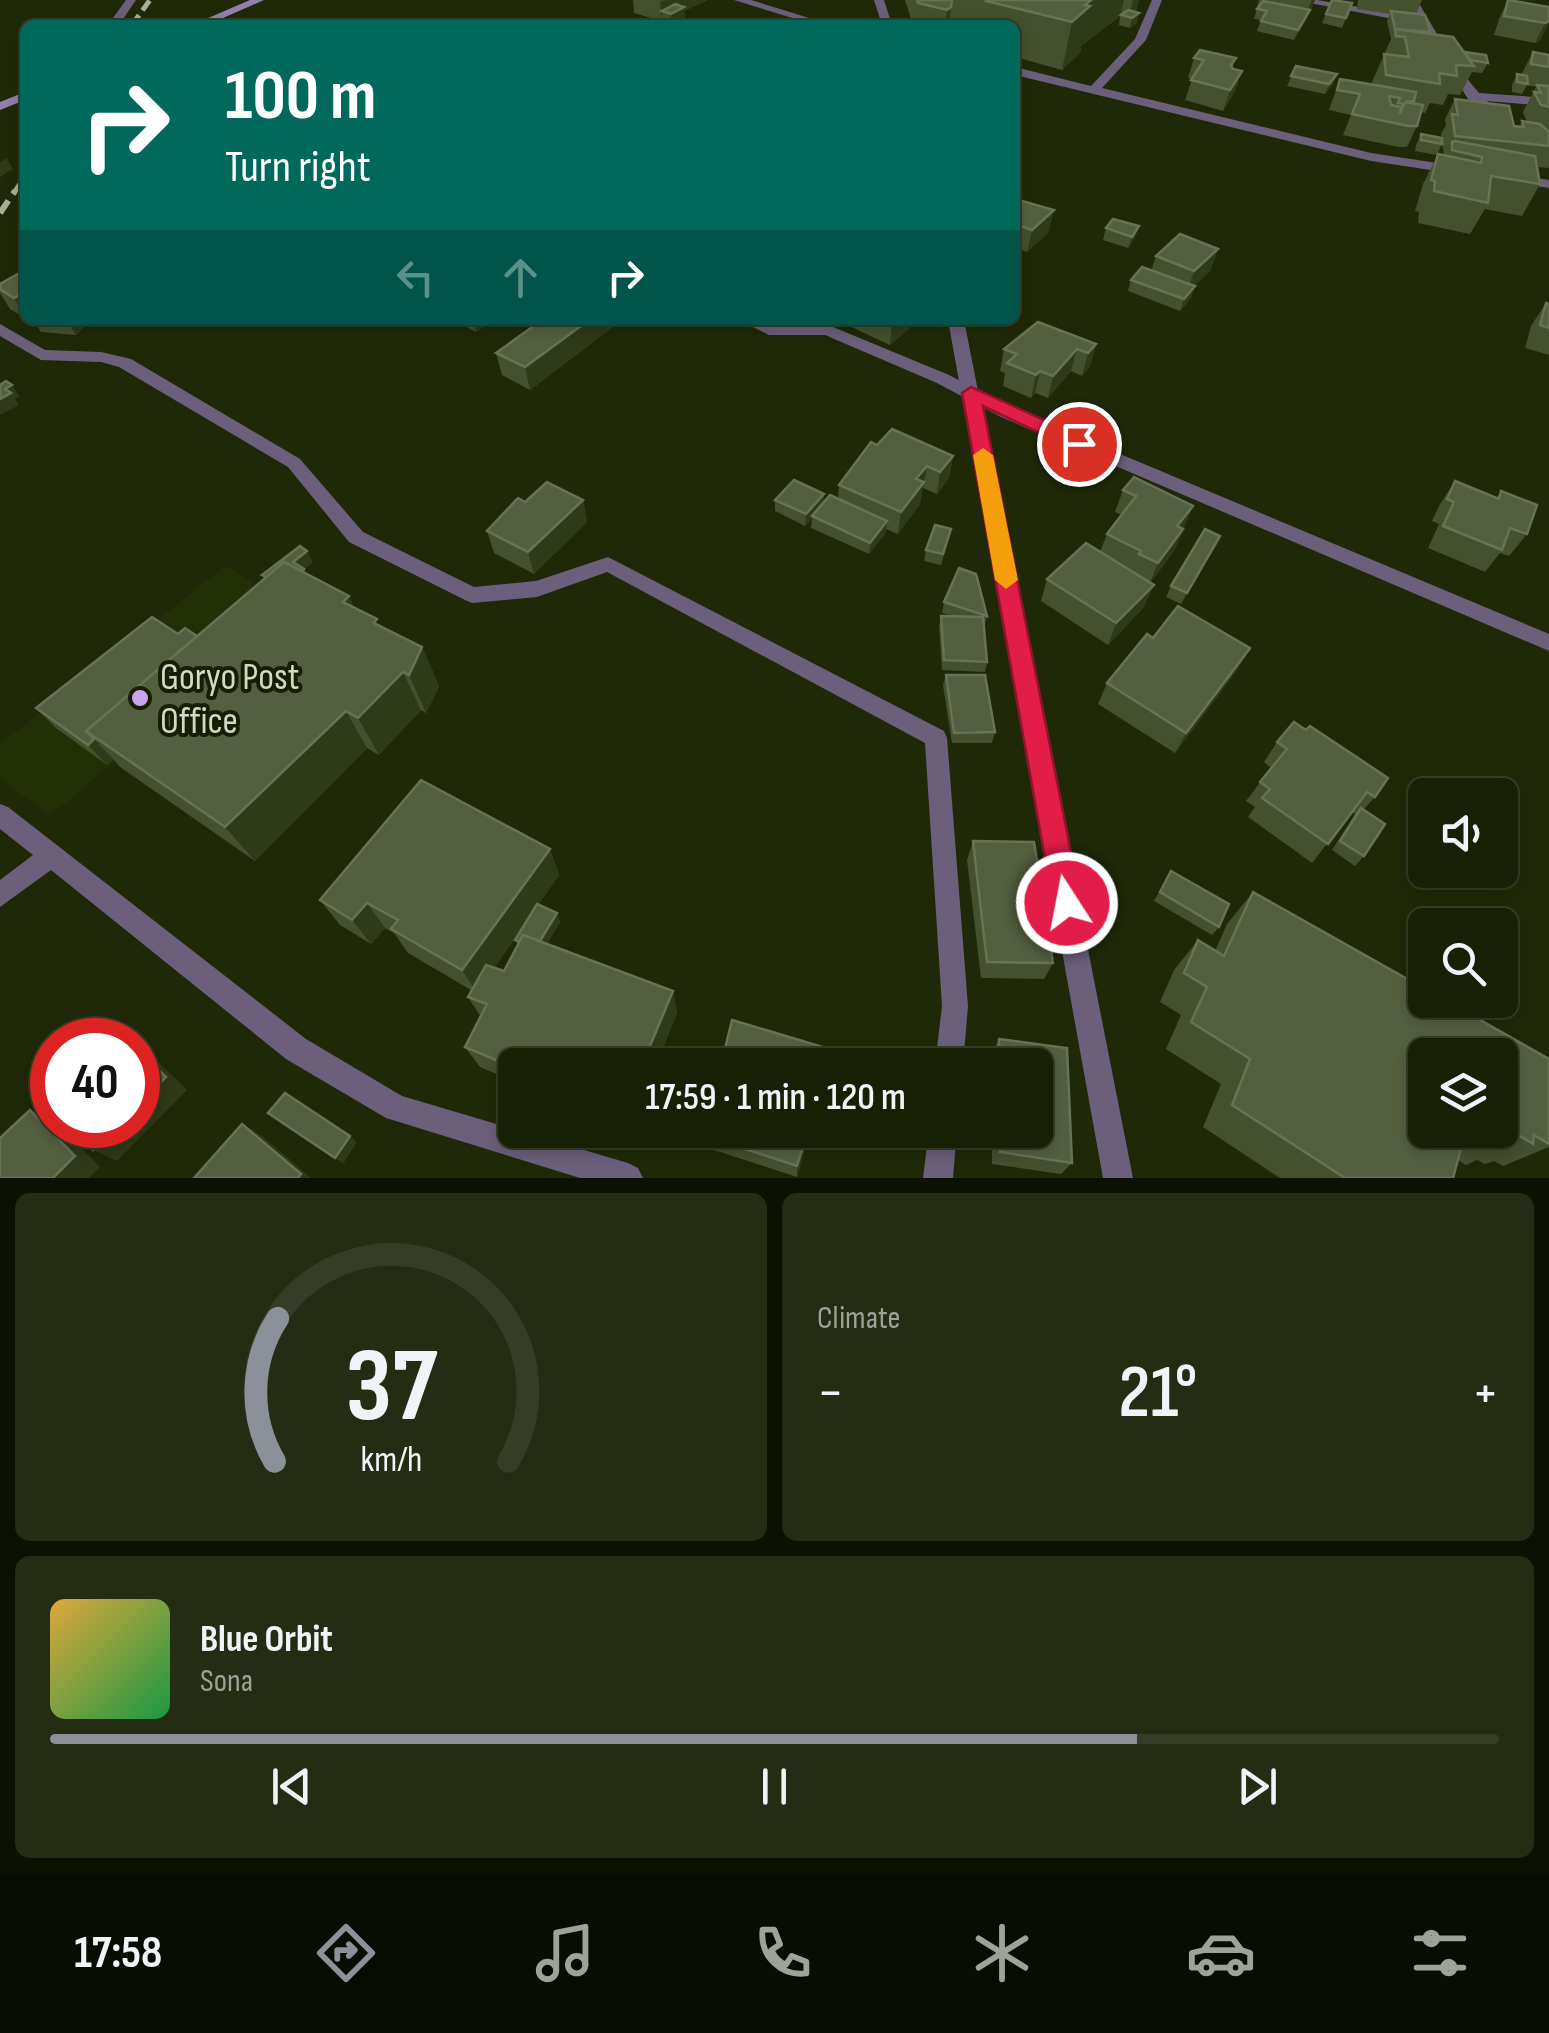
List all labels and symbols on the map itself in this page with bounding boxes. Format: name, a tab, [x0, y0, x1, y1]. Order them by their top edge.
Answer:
pin	[1037, 402, 1122, 487]
place label: Goryo Post Office	[160, 655, 299, 744]
marker: Goryo Post Office	[129, 687, 151, 709]
position arrow	[1015, 851, 1119, 955]
speed limit sign: 40	[30, 1018, 160, 1148]

